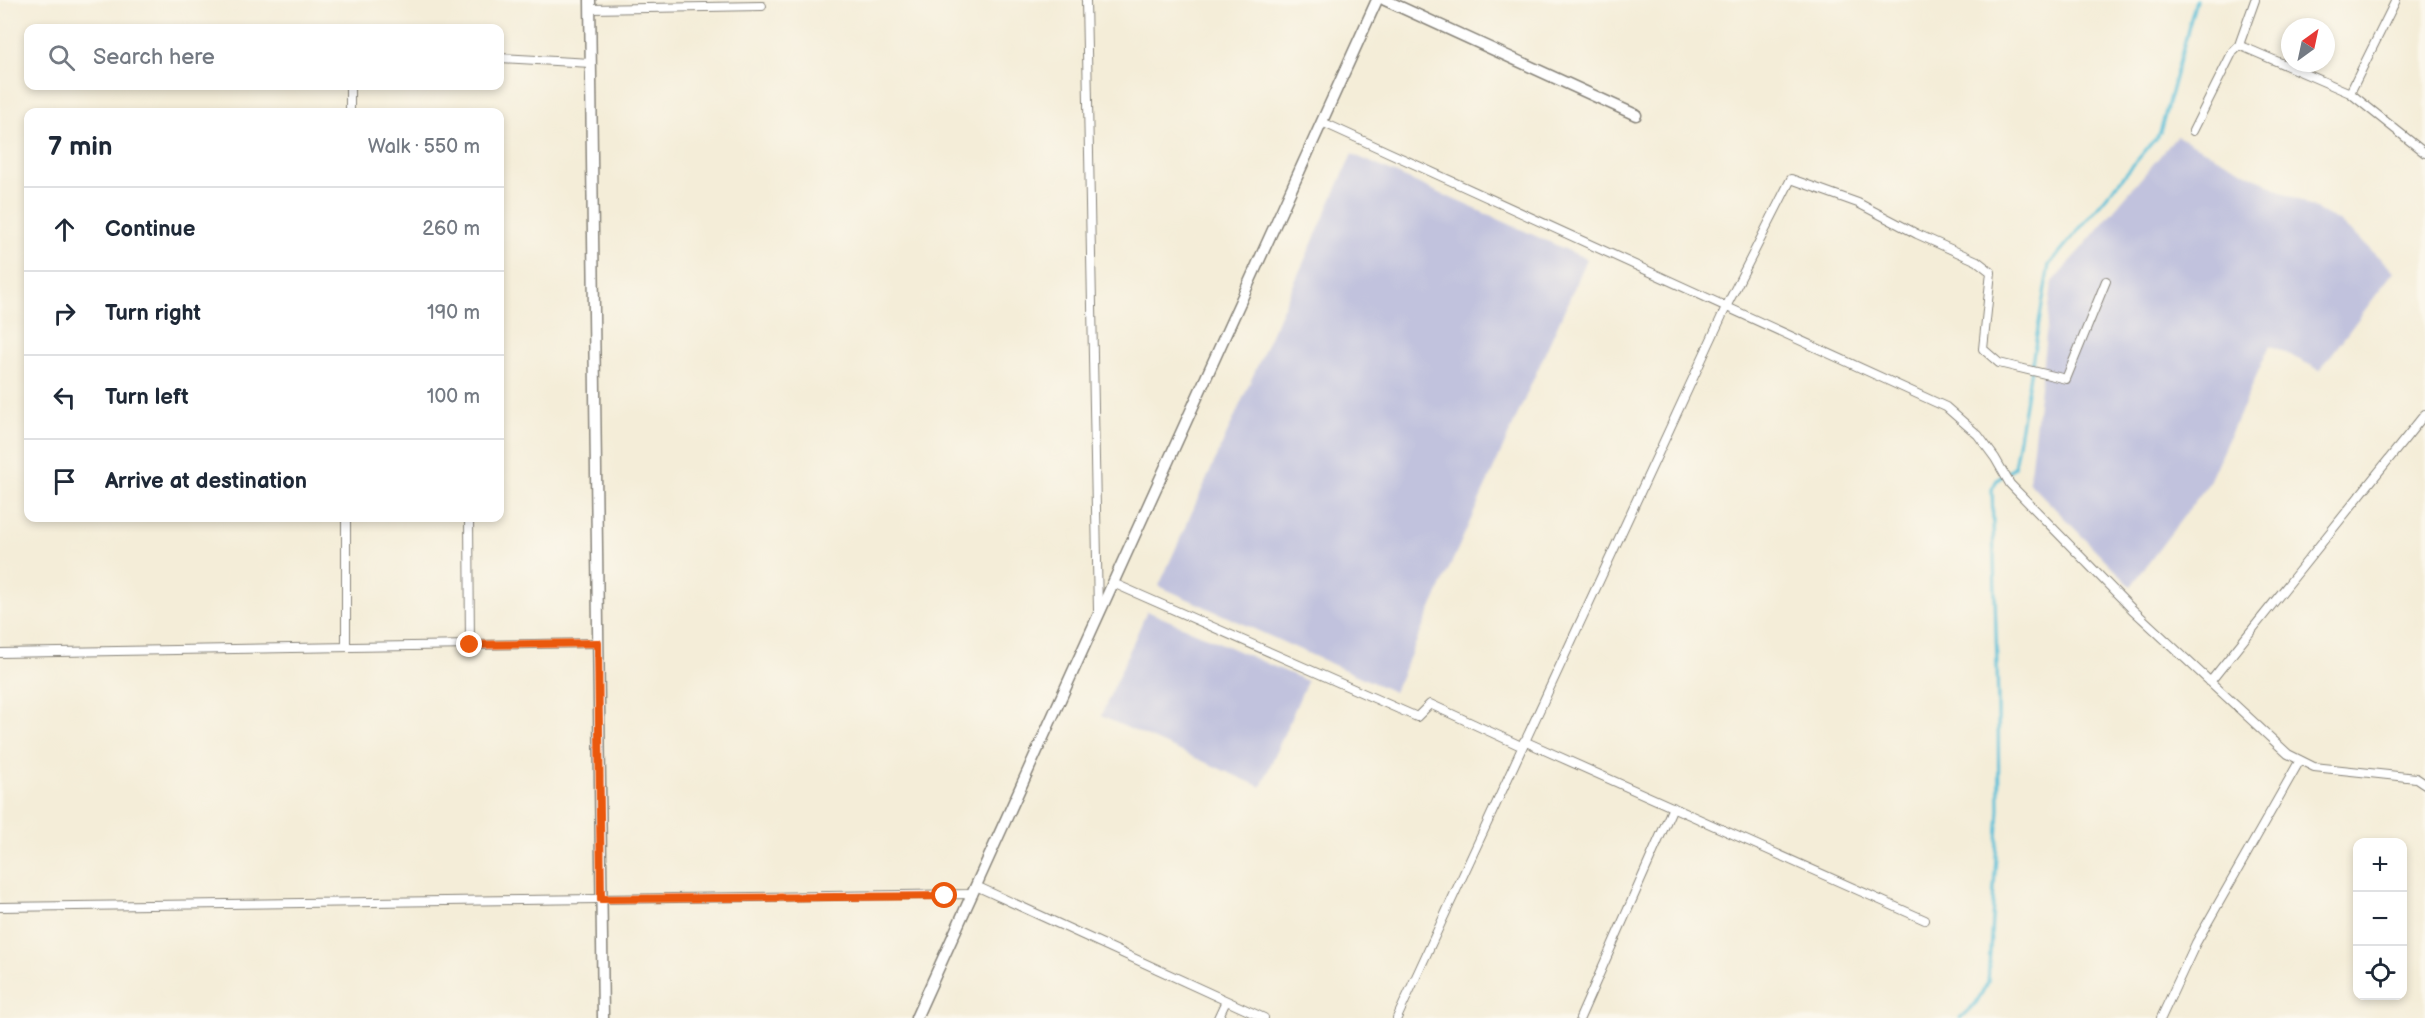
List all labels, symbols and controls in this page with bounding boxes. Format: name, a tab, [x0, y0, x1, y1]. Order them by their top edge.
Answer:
north arrow	[2281, 18, 2335, 72]
search box	[24, 24, 504, 90]
icon: search	[45, 41, 78, 74]
text: Search here	[93, 44, 215, 71]
text: 7 min	[48, 132, 112, 163]
text: Walk · 550 m	[368, 135, 480, 159]
icon: ahead	[48, 213, 81, 246]
text: Continue	[105, 216, 195, 243]
text: 260 m	[422, 217, 480, 241]
icon: right	[48, 297, 81, 330]
text: Turn right	[105, 300, 201, 327]
text: 190 m	[427, 301, 480, 325]
icon: left	[48, 381, 81, 414]
text: Turn left	[105, 384, 189, 411]
text: 100 m	[427, 385, 480, 409]
icon: arrive	[48, 465, 81, 498]
text: Arrive at destination	[105, 468, 307, 495]
route end	[456, 631, 482, 657]
map controls	[2353, 838, 2407, 1000]
button: +	[2353, 838, 2407, 892]
route start	[931, 882, 957, 908]
button: −	[2353, 892, 2407, 946]
button: locate	[2353, 946, 2407, 1000]

